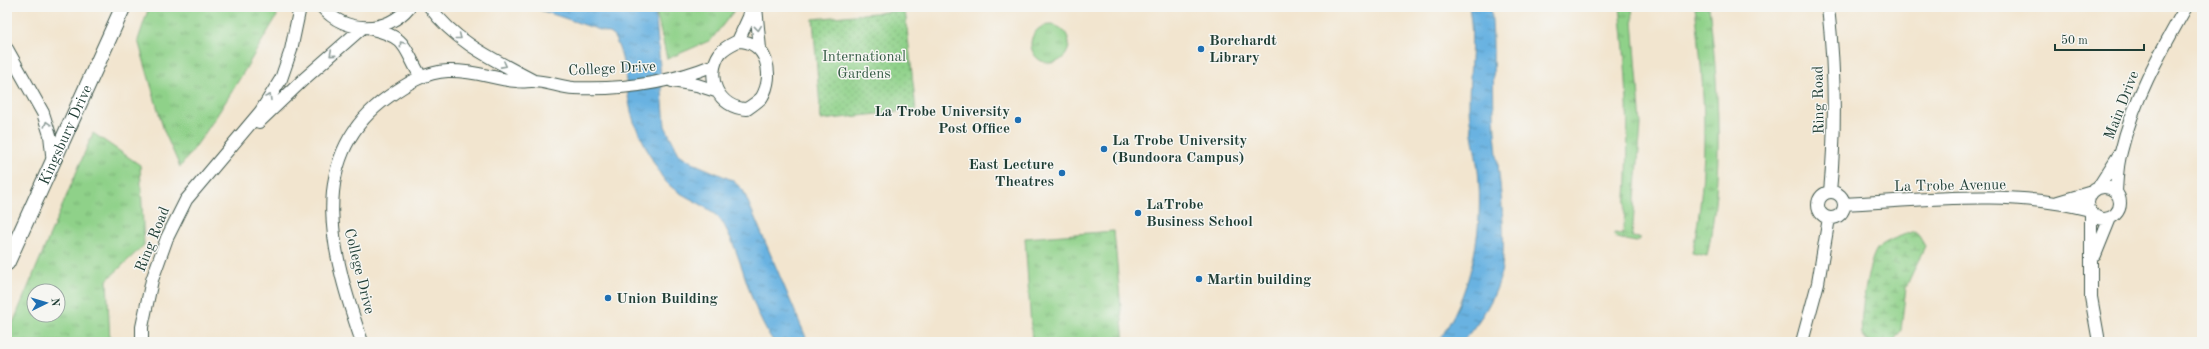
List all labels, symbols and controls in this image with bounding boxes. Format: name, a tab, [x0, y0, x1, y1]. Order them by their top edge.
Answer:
one-way arrow	[754, 25, 763, 31]
scale bar	[2055, 26, 2144, 52]
one-way arrow	[455, 33, 462, 40]
place label: Borchardt Library	[1209, 34, 1277, 66]
text: 50 m	[2061, 34, 2088, 47]
one-way arrow	[400, 42, 407, 49]
marker: Borchardt Library	[1196, 44, 1206, 54]
one-way arrow	[330, 49, 337, 56]
park label: International Gardens	[822, 50, 906, 82]
one-way arrow	[500, 60, 508, 68]
street label: College Drive	[568, 60, 656, 79]
street label: Ring Road	[1811, 65, 1828, 134]
street label: Main Drive	[2102, 69, 2142, 142]
street label: Kingsbury Drive	[37, 83, 96, 188]
one-way arrow	[265, 94, 272, 101]
place label: La Trobe University Post Office	[875, 105, 1010, 137]
marker: La Trobe University Post Office	[1013, 115, 1023, 125]
one-way arrow	[43, 121, 52, 128]
place label: La Trobe University (Bundoora Campus)	[1112, 134, 1248, 166]
marker: La Trobe University (Bundoora Campus)	[1099, 144, 1109, 154]
place label: East Lecture Theatres	[968, 158, 1054, 190]
marker: East Lecture Theatres	[1057, 168, 1067, 178]
street label: La Trobe Avenue	[1894, 178, 2006, 195]
place label: LaTrobe Business School	[1146, 198, 1253, 230]
street label: Ring Road	[134, 205, 173, 274]
marker: LaTrobe Business School	[1133, 208, 1143, 218]
street label: College Drive	[341, 227, 376, 316]
place label: Martin building	[1207, 273, 1312, 288]
marker: Martin building	[1194, 274, 1204, 284]
north arrow	[26, 283, 66, 323]
place label: Union Building	[616, 292, 719, 307]
marker: Union Building	[603, 293, 613, 303]
text: N	[49, 298, 60, 308]

